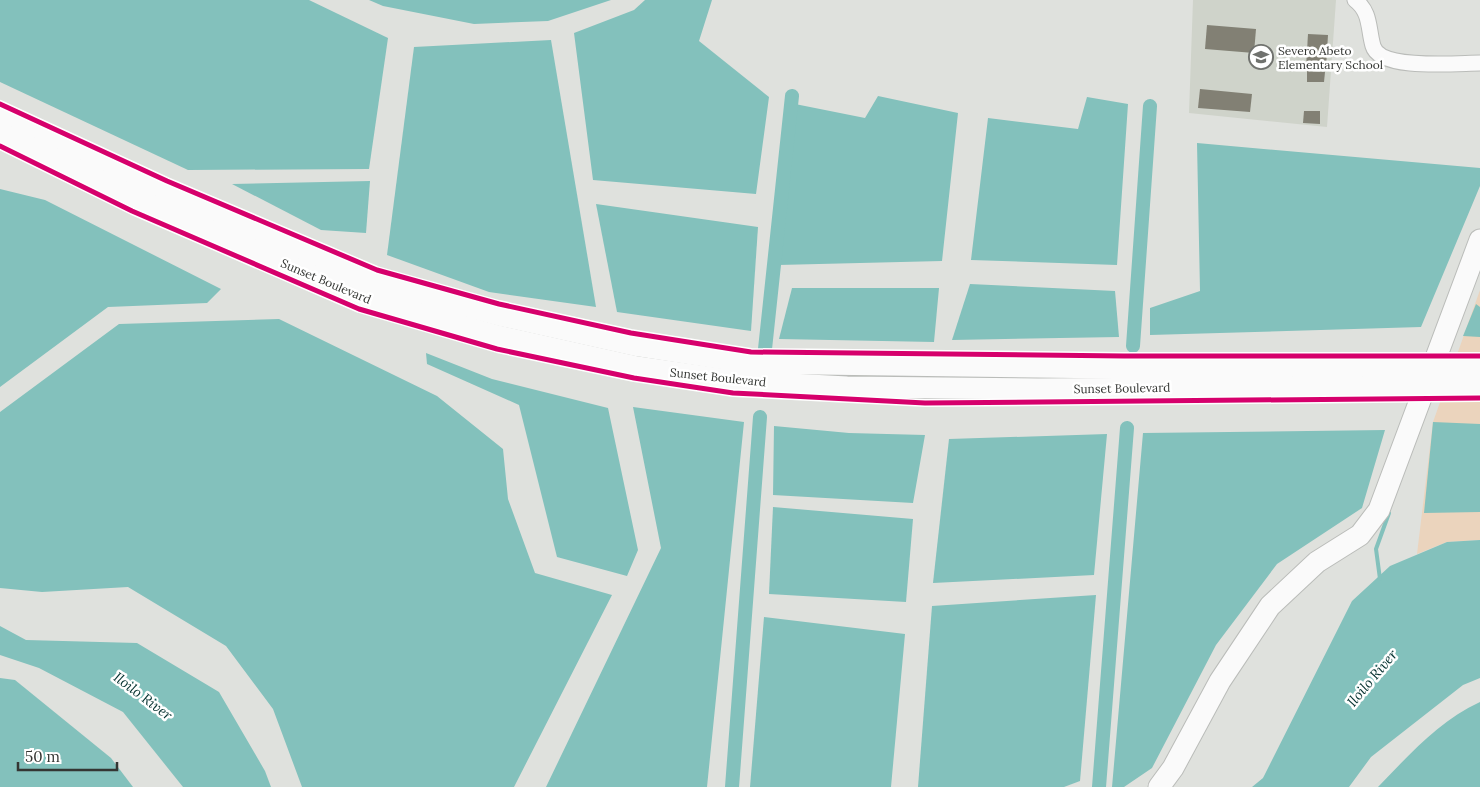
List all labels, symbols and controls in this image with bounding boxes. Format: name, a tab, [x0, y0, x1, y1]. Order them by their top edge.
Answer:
place label: Severo Abeto Elementary School	[1278, 43, 1383, 72]
school or university icon: Severo Abeto Elementary School	[1248, 44, 1274, 70]
street label: Sunset Boulevard	[279, 255, 373, 307]
street label: Sunset Boulevard	[669, 364, 767, 390]
street label: Sunset Boulevard	[1074, 380, 1170, 396]
water label: Iloilo River	[1343, 645, 1401, 710]
water label: Iloilo River	[110, 668, 176, 724]
scale bar	[18, 740, 116, 772]
text: 50 m	[25, 747, 60, 766]

